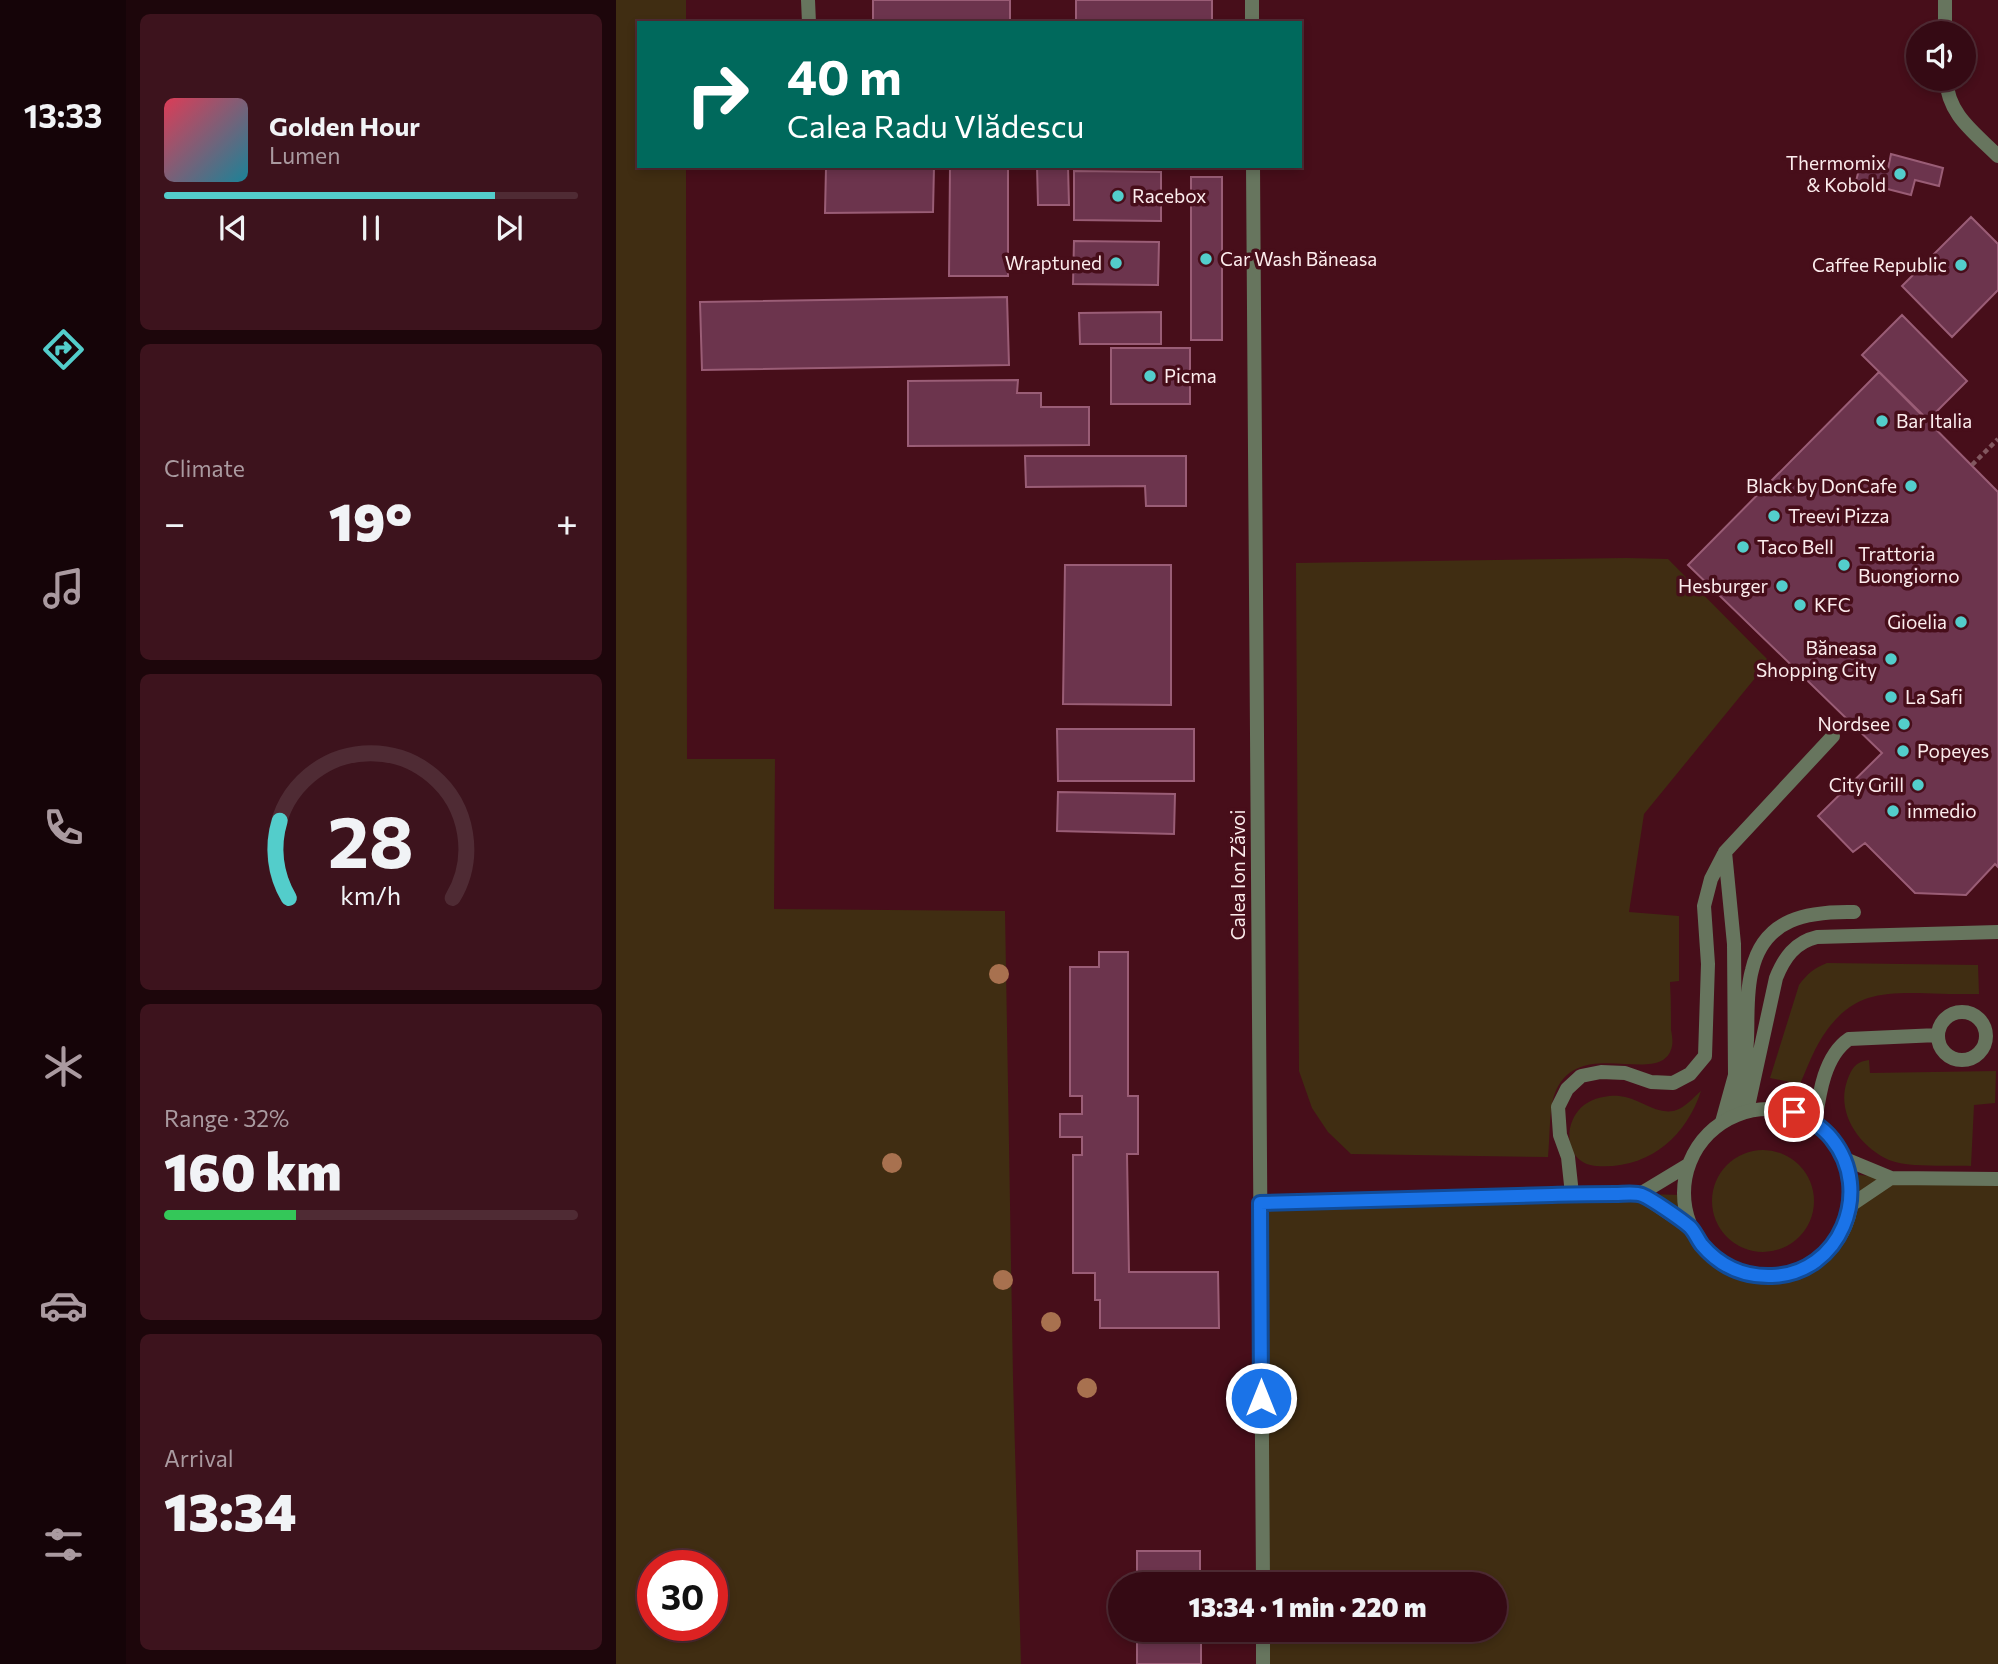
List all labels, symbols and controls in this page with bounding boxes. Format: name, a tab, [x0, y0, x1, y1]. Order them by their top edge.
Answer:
map controls	[1906, 21, 1976, 91]
button: sound	[1906, 21, 1976, 91]
text: 40 m	[787, 45, 902, 105]
icon: right	[672, 49, 763, 140]
text: 13:33	[24, 95, 102, 135]
text: Calea Radu Vlădescu	[787, 105, 1084, 145]
text: Golden Hour	[269, 110, 420, 141]
text: Lumen	[269, 141, 340, 169]
place label: Thermomix & Kobold	[1786, 151, 1886, 196]
marker: Thermomix & Kobold	[1892, 166, 1908, 182]
place label: Racebox	[1132, 184, 1206, 207]
marker: Racebox	[1110, 188, 1126, 204]
icon: previous	[214, 209, 252, 247]
icon: pause	[352, 209, 390, 247]
icon: next	[490, 209, 528, 247]
place label: Car Wash Băneasa	[1220, 247, 1377, 270]
place label: Wraptuned	[1005, 251, 1102, 274]
marker: Car Wash Băneasa	[1198, 251, 1214, 267]
place label: Caffee Republic	[1812, 253, 1947, 276]
marker: Wraptuned	[1108, 255, 1124, 271]
marker: Caffee Republic	[1953, 257, 1969, 273]
icon: directions	[39, 325, 88, 374]
place label: Picma	[1164, 364, 1217, 387]
marker: Picma	[1142, 368, 1158, 384]
place label: Bar Italia	[1896, 409, 1972, 432]
marker: Bar Italia	[1874, 413, 1890, 429]
text: Climate	[164, 454, 245, 482]
place label: Black by DonCafe	[1746, 474, 1897, 497]
marker: Black by DonCafe	[1903, 478, 1919, 494]
text: 19°	[329, 488, 412, 552]
text: −	[164, 498, 186, 545]
text: +	[556, 498, 578, 545]
place label: Treevi Pizza	[1788, 504, 1890, 527]
marker: Treevi Pizza	[1766, 508, 1782, 524]
place label: Taco Bell	[1757, 535, 1834, 558]
marker: Taco Bell	[1735, 539, 1751, 555]
place label: Trattoria Buongiorno	[1858, 542, 1959, 587]
marker: Trattoria Buongiorno	[1836, 557, 1852, 573]
icon: music	[39, 564, 88, 613]
place label: Hesburger	[1678, 574, 1768, 597]
marker: Hesburger	[1774, 578, 1790, 594]
place label: KFC	[1814, 593, 1851, 616]
marker: KFC	[1792, 597, 1808, 613]
place label: Gioelia	[1887, 610, 1947, 633]
marker: Gioelia	[1953, 614, 1969, 630]
place label: Băneasa Shopping City	[1756, 636, 1877, 681]
marker: Băneasa Shopping City	[1883, 651, 1899, 667]
place label: La Safi	[1905, 685, 1963, 708]
marker: La Safi	[1883, 689, 1899, 705]
place label: Nordsee	[1817, 712, 1890, 735]
marker: Nordsee	[1896, 716, 1912, 732]
place label: Popeyes	[1917, 739, 1989, 762]
marker: Popeyes	[1895, 743, 1911, 759]
place label: City Grill	[1829, 773, 1904, 796]
marker: City Grill	[1910, 777, 1926, 793]
text: 28	[328, 794, 414, 883]
place label: inmedio	[1907, 799, 1977, 822]
icon: phone	[39, 803, 88, 852]
marker: inmedio	[1885, 803, 1901, 819]
street label: Calea Ion Zăvoi	[1226, 810, 1249, 940]
text: km/h	[341, 880, 401, 910]
icon: climate	[39, 1042, 88, 1091]
pin	[1764, 1082, 1824, 1142]
icon: arrive	[1775, 1093, 1813, 1131]
text: Range · 32%	[164, 1104, 289, 1132]
text: 160 km	[164, 1138, 342, 1202]
icon: car	[39, 1281, 88, 1330]
position arrow	[1224, 1361, 1298, 1435]
text: Arrival	[164, 1444, 234, 1472]
text: 13:34	[164, 1478, 296, 1542]
icon: filters	[39, 1520, 88, 1569]
speed limit sign: 30	[637, 1550, 728, 1641]
text: 13:34 · 1 min · 220 m	[1189, 1591, 1426, 1622]

